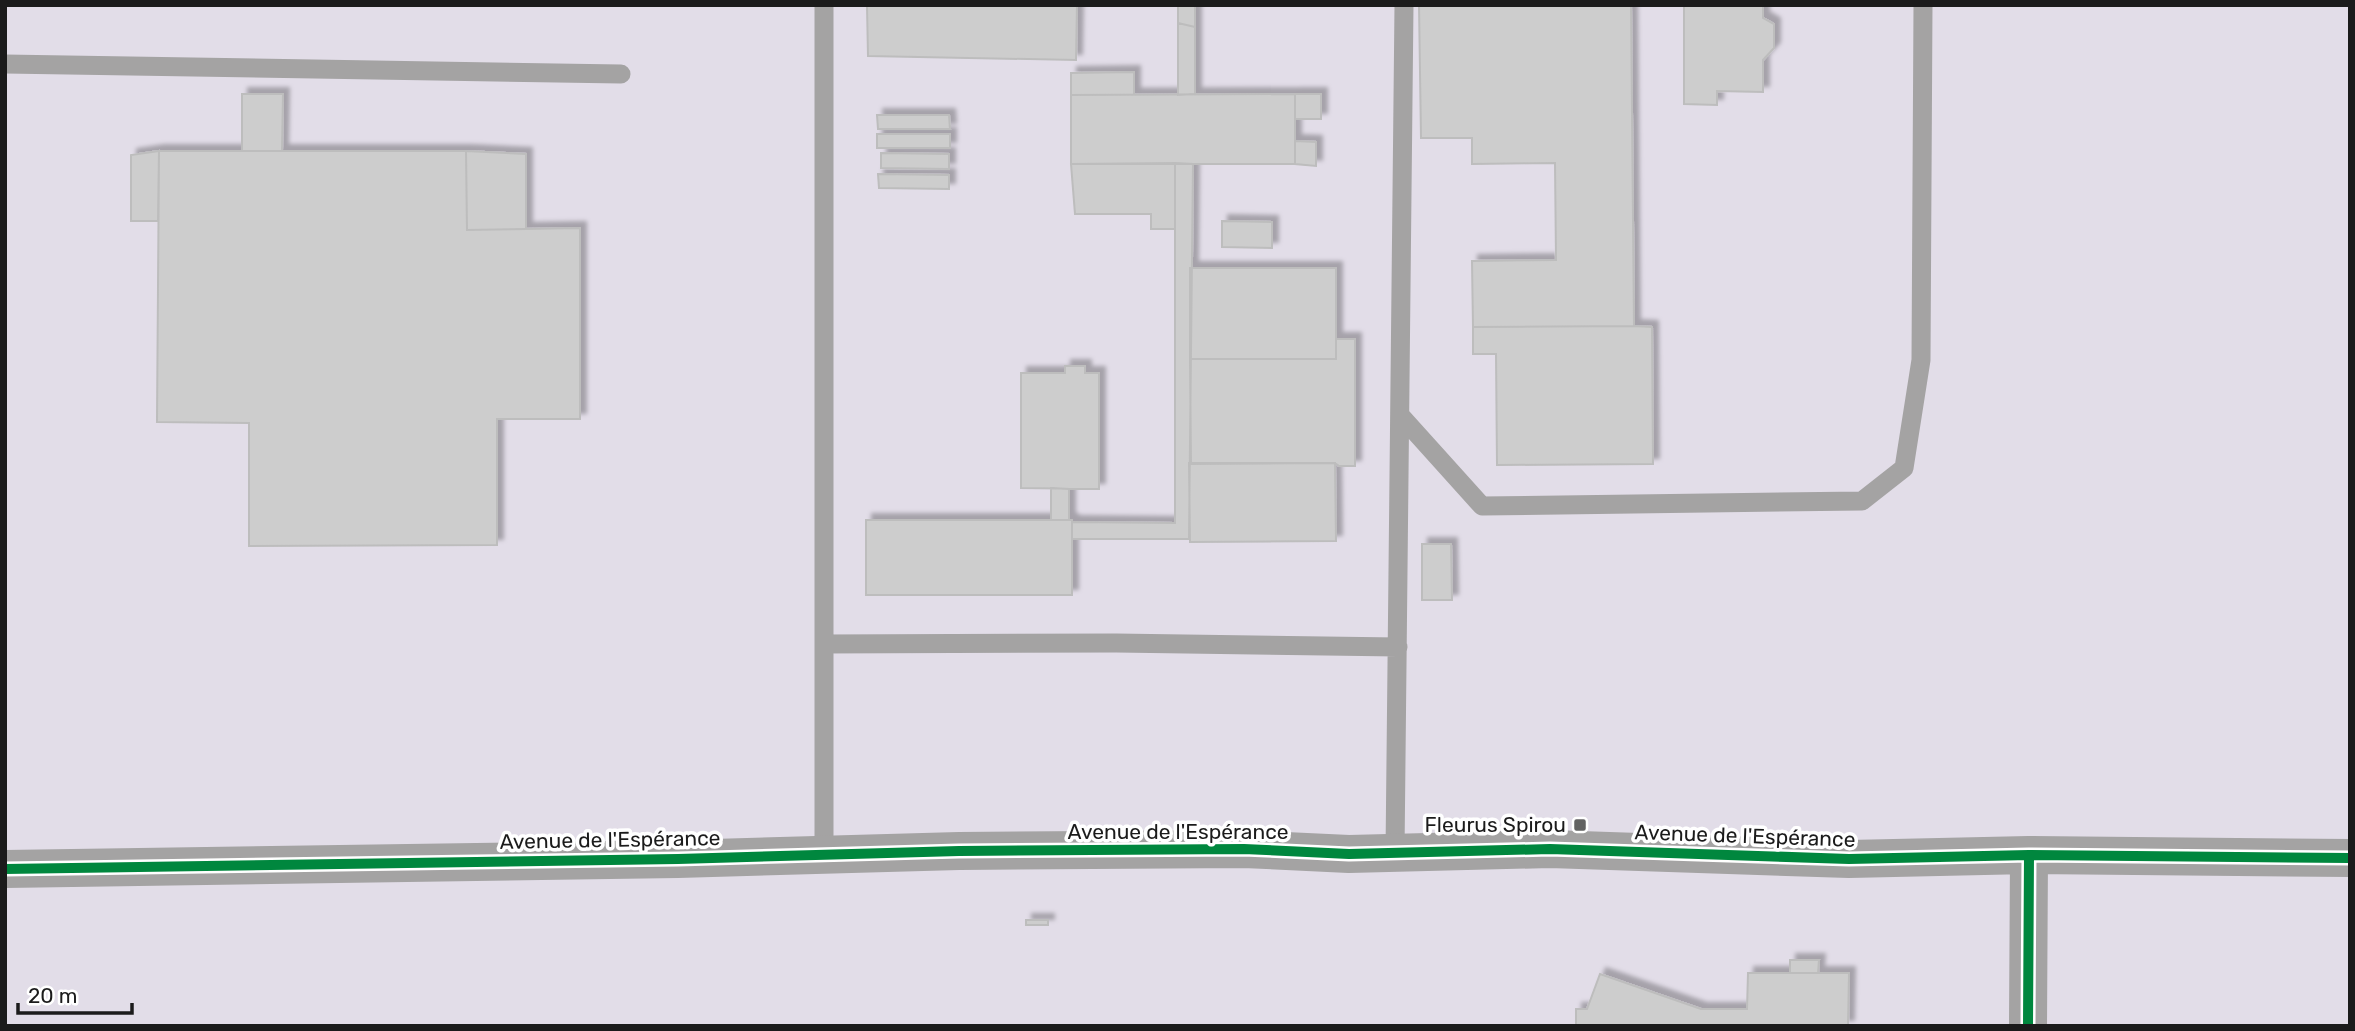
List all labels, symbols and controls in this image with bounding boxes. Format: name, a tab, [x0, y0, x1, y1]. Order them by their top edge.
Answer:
place label: Fleurus Spirou	[1425, 812, 1566, 837]
marker: Fleurus Spirou	[1572, 817, 1588, 833]
street label: Avenue de l'Espérance	[1068, 819, 1288, 844]
street label: Avenue de l'Espérance	[1634, 819, 1856, 852]
street label: Avenue de l'Espérance	[499, 825, 721, 854]
scale bar	[18, 972, 131, 1016]
text: 20 m	[28, 983, 77, 1008]

